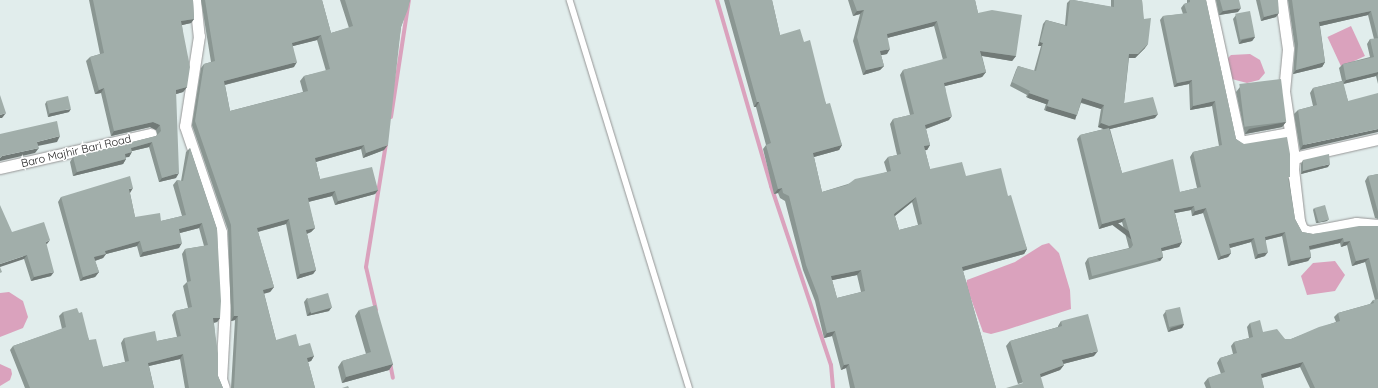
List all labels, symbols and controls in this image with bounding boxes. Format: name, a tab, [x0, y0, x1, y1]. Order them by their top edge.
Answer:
street label: Baro Majhir Bari Road	[20, 132, 132, 170]

